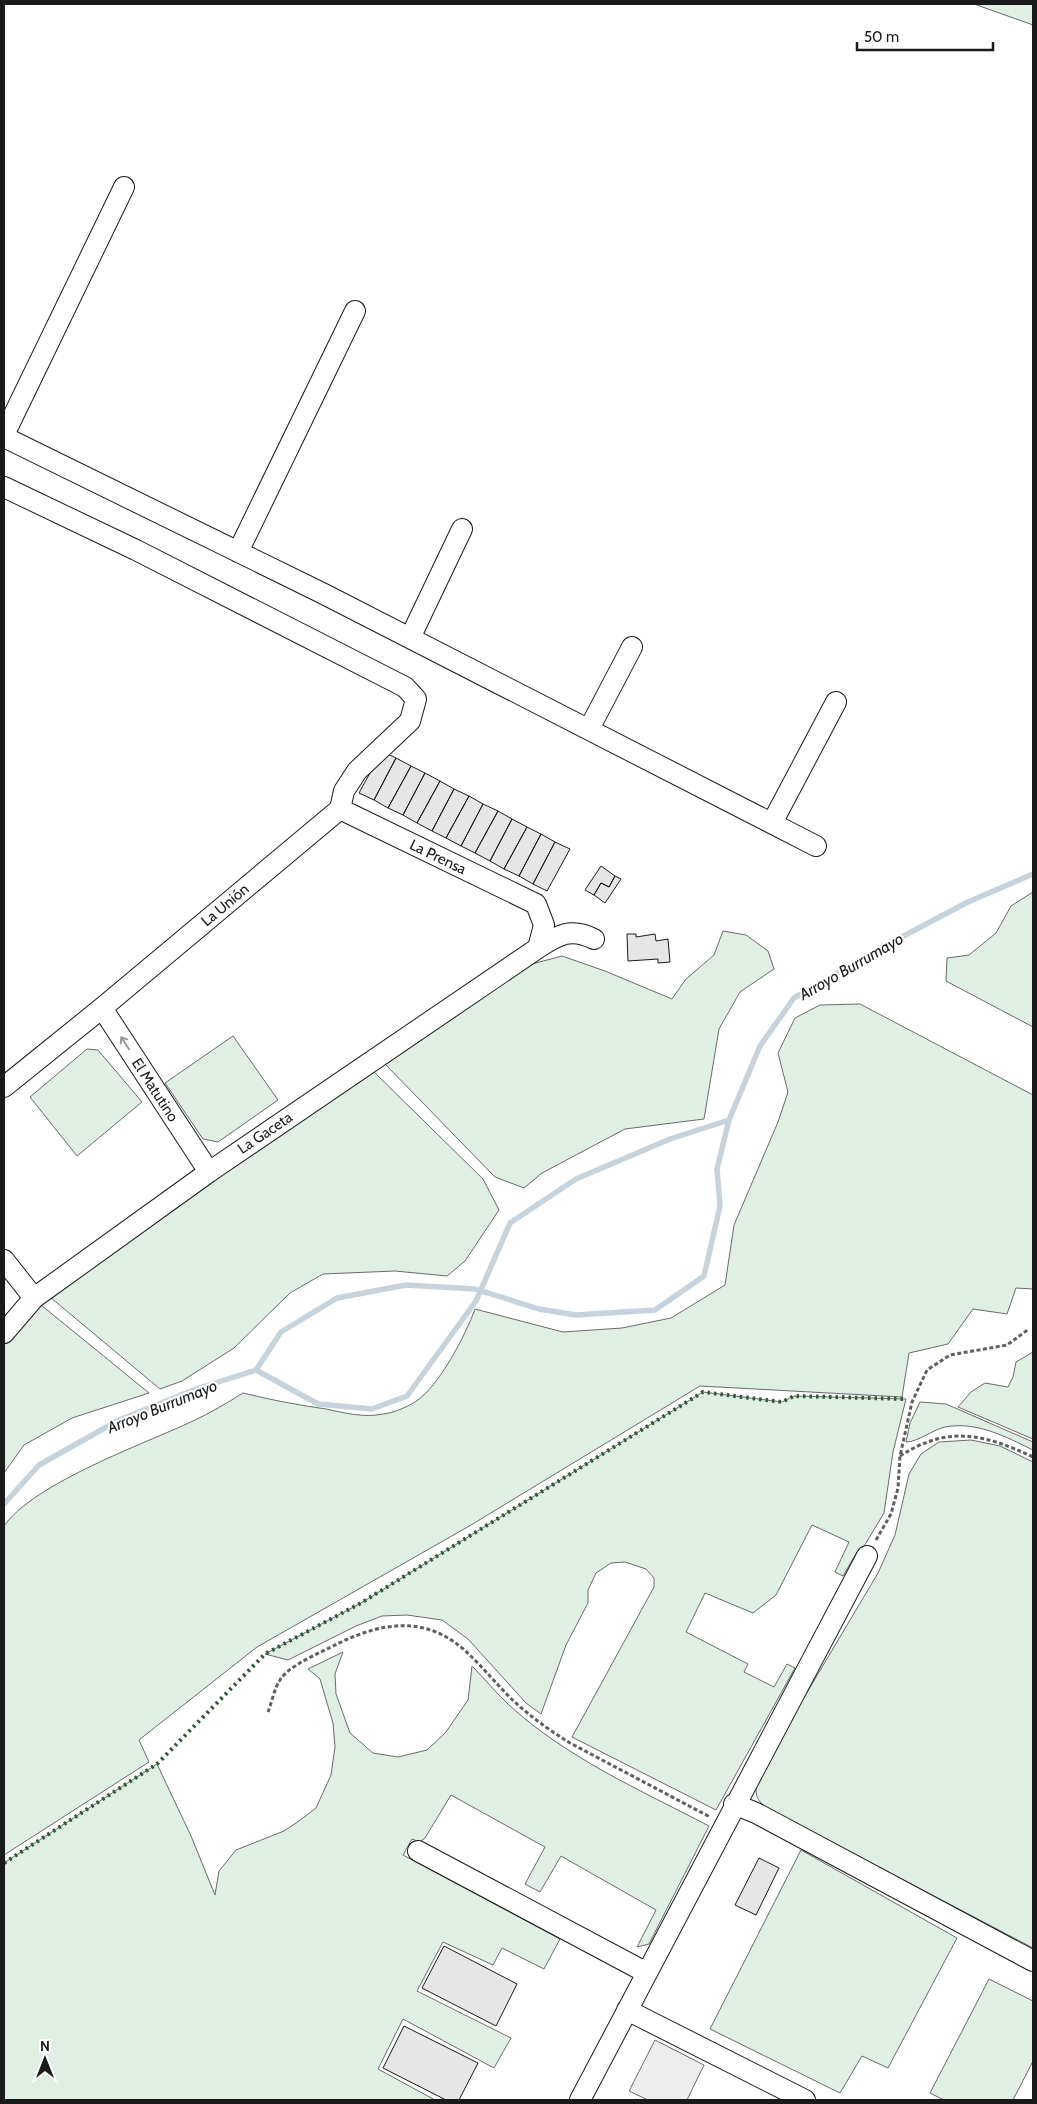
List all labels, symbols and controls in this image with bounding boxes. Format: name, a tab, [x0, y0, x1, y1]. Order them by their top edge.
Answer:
scale bar	[857, 20, 993, 52]
text: 50 m	[864, 28, 899, 46]
street label: La Prensa	[407, 836, 470, 879]
street label: La Unión	[197, 880, 253, 930]
water label: Arroyo Burrumayo	[795, 929, 907, 1004]
one-way arrow	[120, 1036, 130, 1050]
street label: El Matutino	[128, 1055, 182, 1125]
street label: La Gaceta	[234, 1108, 296, 1158]
water label: Arroyo Burrumayo	[103, 1376, 220, 1438]
north arrow	[20, 2034, 70, 2084]
text: N	[40, 2037, 50, 2055]

